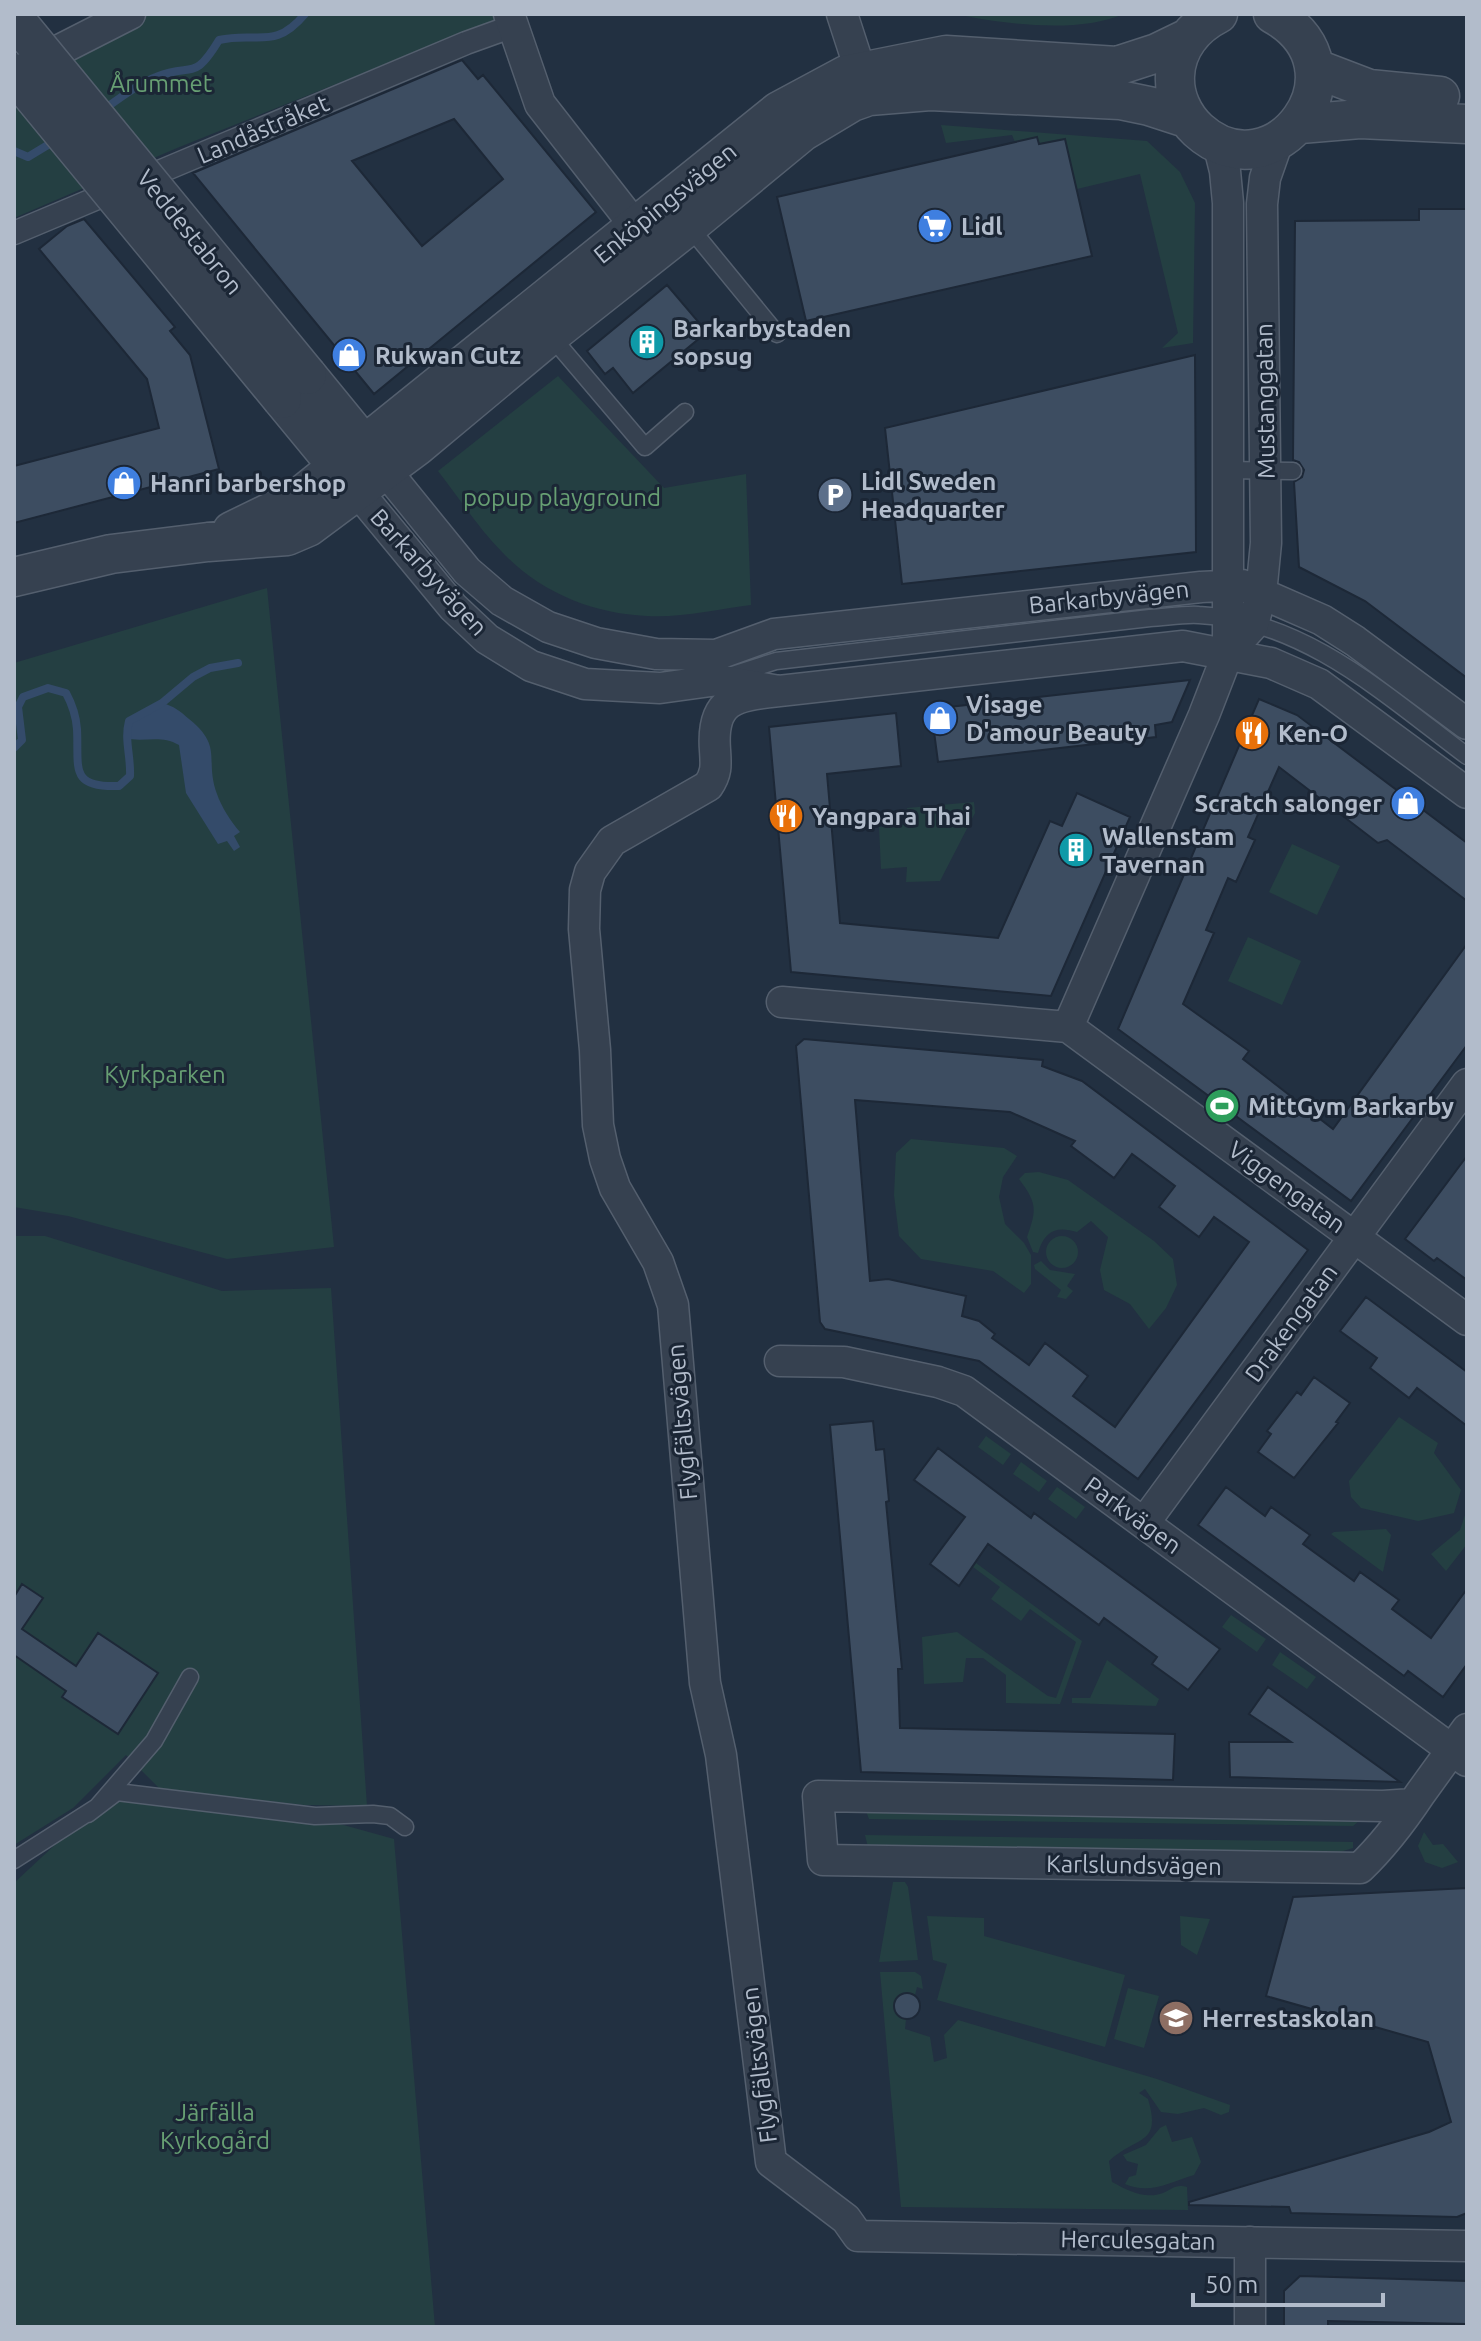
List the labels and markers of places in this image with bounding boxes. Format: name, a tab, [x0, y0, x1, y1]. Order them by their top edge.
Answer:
supermarket icon: Lidl	[916, 207, 954, 245]
place label: Lidl	[961, 213, 1003, 240]
place label: Barkarbystaden sopsug	[673, 315, 851, 370]
building icon: Barkarbystaden sopsug	[628, 323, 666, 361]
shop icon: Rukwan Cutz	[330, 336, 368, 374]
place label: Rukwan Cutz	[375, 342, 521, 369]
shop icon: Hanri barbershop	[105, 464, 143, 502]
place label: Lidl Sweden Headquarter	[861, 468, 1005, 523]
place label: Hanri barbershop	[150, 470, 346, 497]
parking icon: Lidl Sweden Headquarter	[816, 476, 854, 514]
place label: Visage D'amour Beauty	[966, 691, 1147, 746]
shop icon: Visage D'amour Beauty	[921, 699, 959, 737]
restaurant icon: Ken-O	[1233, 714, 1271, 752]
place label: Ken-O	[1278, 720, 1348, 747]
shop icon: Scratch salonger	[1389, 784, 1427, 822]
place label: Scratch salonger	[1194, 790, 1382, 817]
restaurant icon: Yangpara Thai	[767, 797, 805, 835]
place label: Yangpara Thai	[812, 803, 971, 830]
place label: Wallenstam Tavernan	[1102, 823, 1234, 878]
building icon: Wallenstam Tavernan	[1057, 831, 1095, 869]
sports icon: MittGym Barkarby	[1203, 1087, 1241, 1125]
place label: MittGym Barkarby	[1248, 1093, 1454, 1120]
school or university icon: Herrestaskolan	[1157, 1999, 1195, 2037]
place label: Herrestaskolan	[1202, 2005, 1374, 2032]

